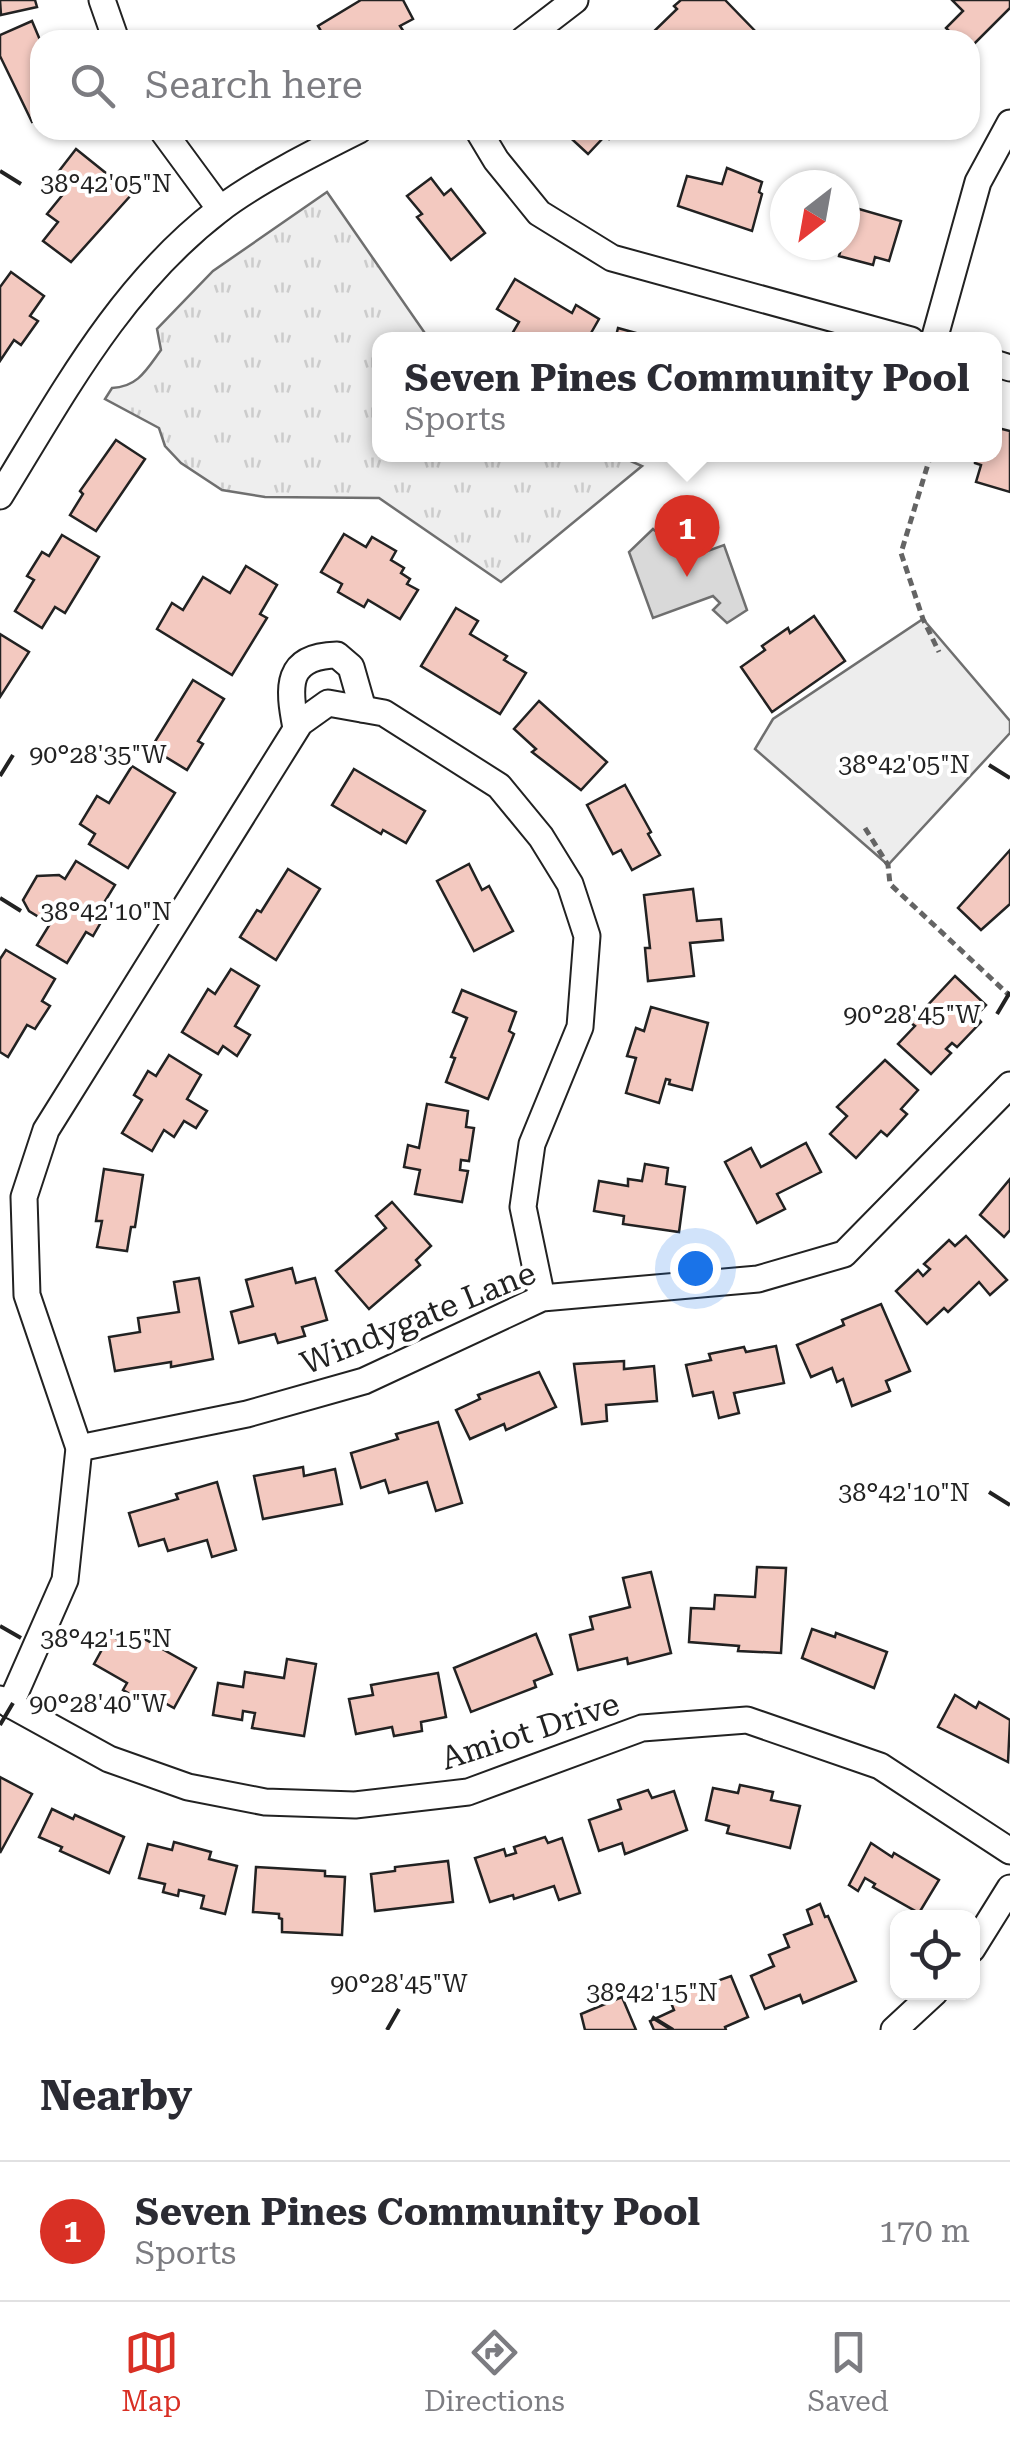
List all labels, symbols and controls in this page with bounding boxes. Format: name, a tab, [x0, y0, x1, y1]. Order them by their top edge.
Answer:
search box	[30, 30, 980, 140]
icon: search	[65, 58, 120, 113]
text: Search here	[145, 63, 363, 107]
text: 38°42'05"N	[40, 169, 172, 198]
north arrow	[770, 170, 860, 260]
popup	[372, 332, 1002, 462]
text: Seven Pines Community Pool	[405, 356, 970, 400]
text: Sports	[405, 400, 506, 438]
pin: 1	[654, 494, 720, 577]
text: 90°28'35"W	[29, 740, 167, 769]
text: 38°42'05"N	[838, 750, 970, 779]
text: 38°42'10"N	[40, 897, 172, 926]
text: 90°28'45"W	[843, 1000, 981, 1029]
your location	[670, 1243, 721, 1294]
street label: Windygate Lane	[295, 1254, 541, 1382]
text: 38°42'10"N	[838, 1478, 970, 1507]
text: 38°42'15"N	[40, 1624, 172, 1653]
street label: Amiot Drive	[436, 1684, 624, 1778]
text: 90°28'40"W	[29, 1689, 167, 1718]
map controls	[890, 1910, 980, 2000]
button: locate	[890, 1910, 980, 2000]
text: 90°28'45"W	[330, 1969, 468, 1998]
text: 38°42'15"N	[586, 1978, 718, 2007]
text: Nearby	[40, 2071, 192, 2120]
text: Seven Pines Community Pool	[135, 2190, 700, 2234]
text: 1	[64, 2212, 81, 2250]
text: 170 m	[879, 2212, 970, 2250]
text: Sports	[135, 2234, 236, 2272]
tab: Map	[121, 2325, 181, 2418]
tab: Directions	[424, 2325, 565, 2418]
tab: Saved	[807, 2325, 889, 2418]

